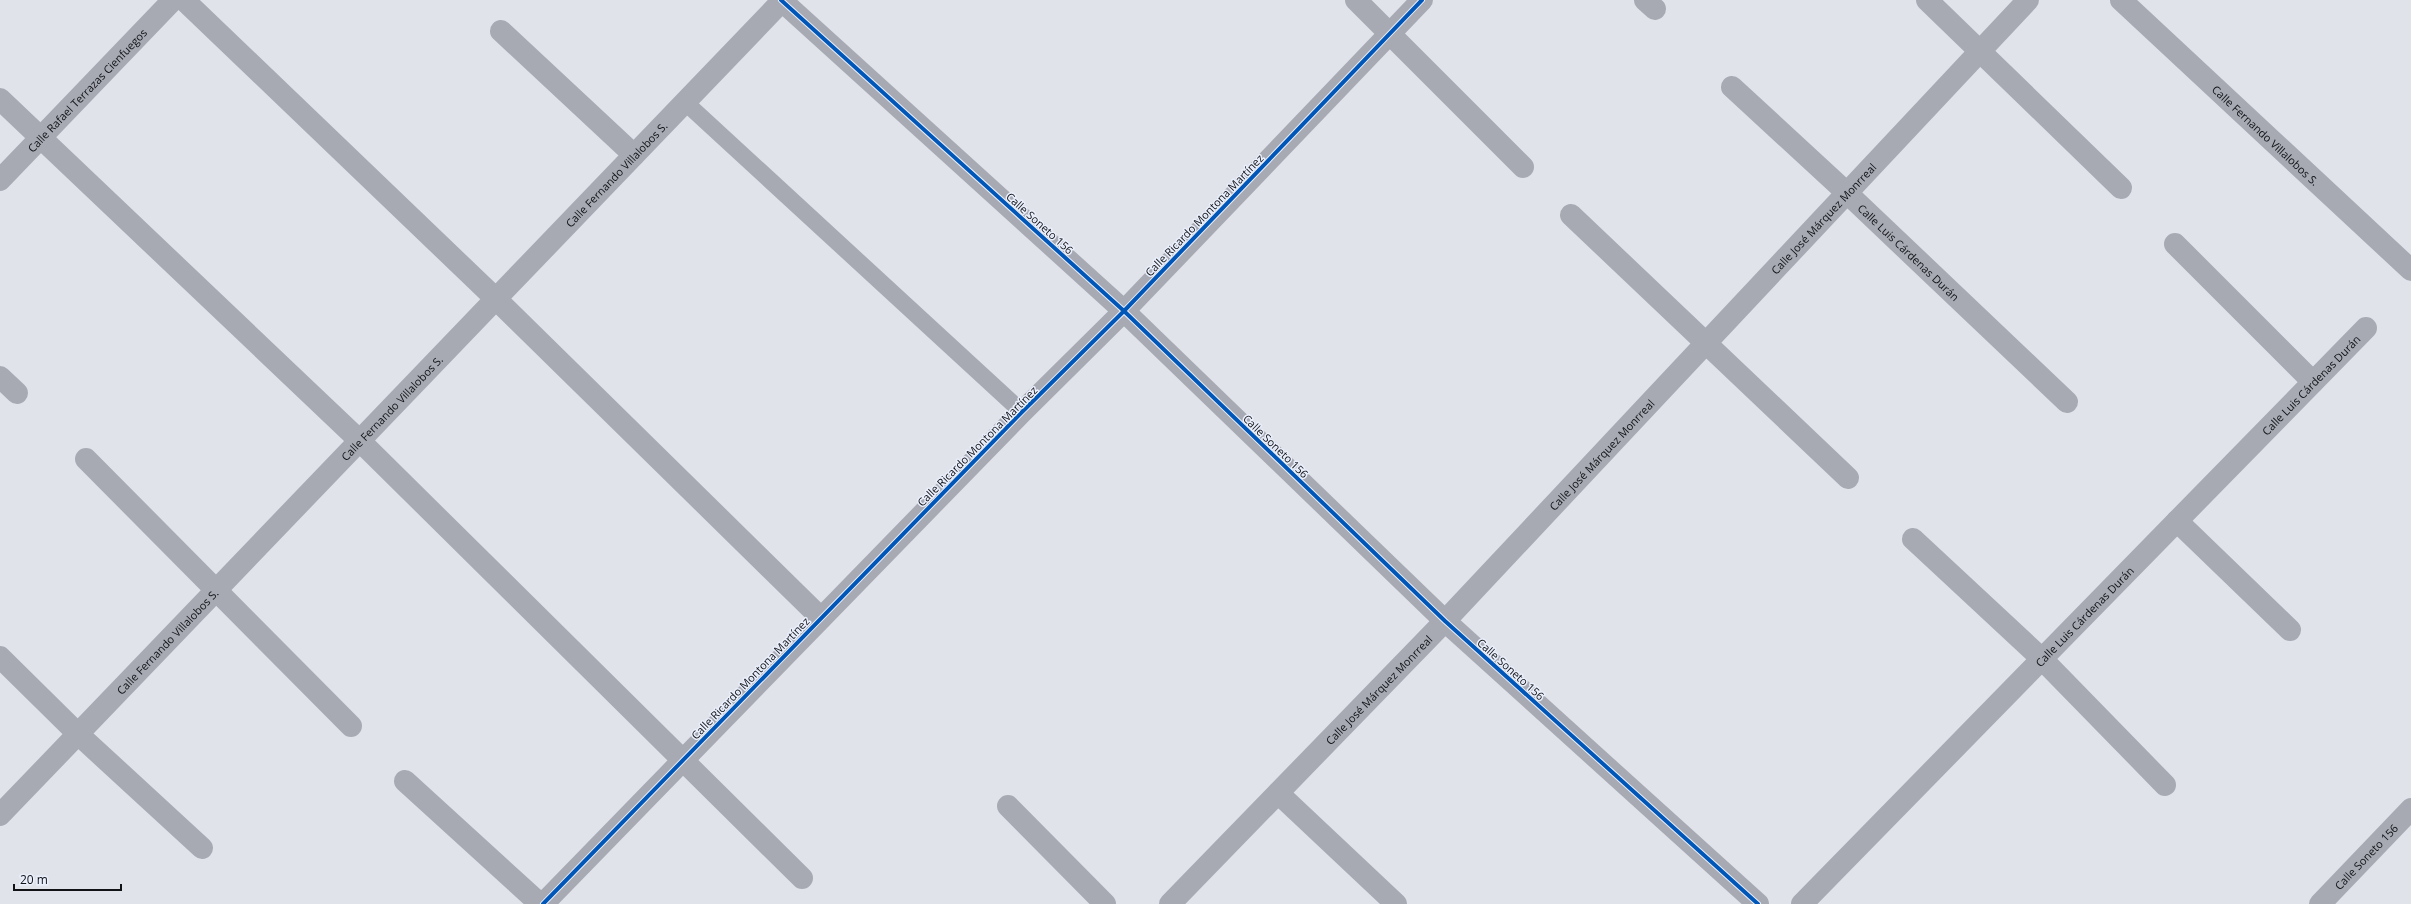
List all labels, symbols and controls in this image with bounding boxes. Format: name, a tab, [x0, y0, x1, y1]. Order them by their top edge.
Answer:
street label: Calle Rafael Terrazas Cienfuegos	[24, 25, 150, 155]
street label: Calle Fernando Villalobos S.	[2209, 81, 2323, 188]
street label: Calle Fernando Villalobos S.	[562, 118, 670, 230]
street label: Calle Ricardo Montona Martínez	[1142, 151, 1266, 279]
street label: Calle José Márquez Monrreal	[1767, 159, 1879, 277]
street label: Calle Soneto 156	[1003, 189, 1077, 257]
street label: Calle Luis Cárdenas Durán	[1855, 200, 1963, 304]
street label: Calle Luis Cárdenas Durán	[2258, 331, 2363, 438]
street label: Calle Fernando Villalobos S.	[337, 352, 446, 464]
street label: Calle Ricardo Montona Martínez	[914, 383, 1040, 509]
street label: Calle José Márquez Monrreal	[1545, 396, 1657, 513]
street label: Calle Soneto 156	[1240, 411, 1312, 481]
street label: Calle Luis Cárdenas Durán	[2031, 563, 2136, 669]
street label: Calle Fernando Villalobos S.	[113, 585, 221, 697]
street label: Calle Ricardo Montona Martínez	[688, 614, 812, 742]
street label: Calle José Márquez Monrreal	[1322, 632, 1435, 748]
street label: Calle Soneto 156	[1474, 635, 1548, 703]
street label: Calle Soneto 156	[2331, 820, 2401, 892]
scale bar	[14, 866, 121, 892]
text: 20 m	[20, 871, 48, 888]

